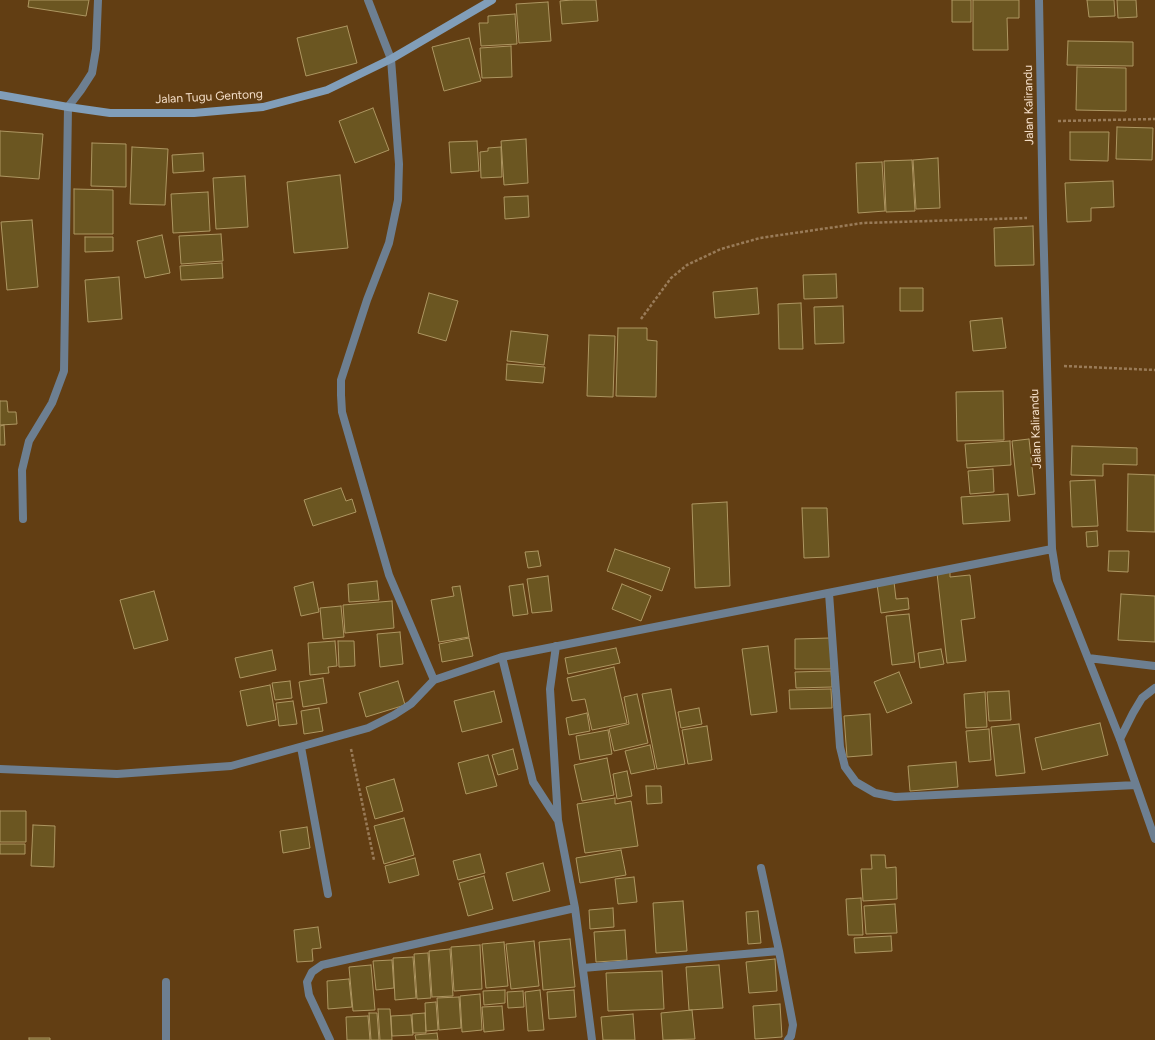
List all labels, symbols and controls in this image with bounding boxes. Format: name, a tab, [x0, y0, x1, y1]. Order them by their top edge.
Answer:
street label: Jalan Kalirandu	[1021, 65, 1037, 145]
street label: Jalan Tugu Gentong	[155, 87, 263, 107]
street label: Jalan Kalirandu	[1027, 389, 1045, 469]

